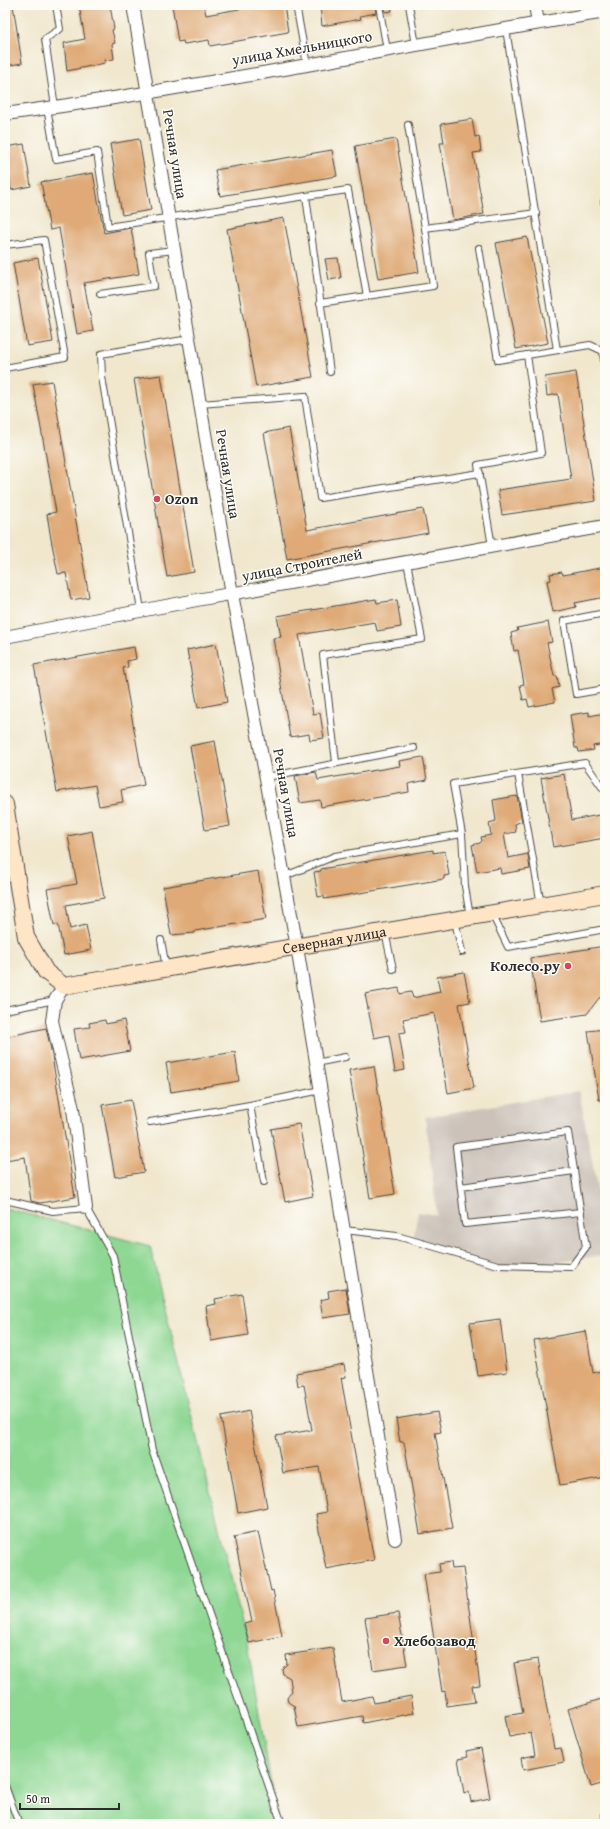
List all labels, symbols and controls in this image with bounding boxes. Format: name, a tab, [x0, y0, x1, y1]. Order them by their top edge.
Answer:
street label: улица Хмельницкого	[229, 25, 374, 70]
street label: Речная улица	[158, 108, 193, 201]
street label: Речная улица	[211, 428, 246, 521]
place label: Ozon	[165, 488, 199, 509]
marker: Ozon	[152, 494, 162, 504]
street label: улица Строителей	[239, 543, 364, 587]
street label: Речная улица	[268, 747, 305, 840]
street label: Северная улица	[281, 920, 389, 959]
place label: Колесо.ру	[490, 955, 560, 976]
marker: Колесо.ру	[563, 961, 573, 971]
place label: Хлебозавод	[394, 1630, 476, 1651]
marker: Хлебозавод	[381, 1636, 391, 1646]
scale bar	[20, 1785, 119, 1811]
text: 50 m	[26, 1790, 50, 1807]

